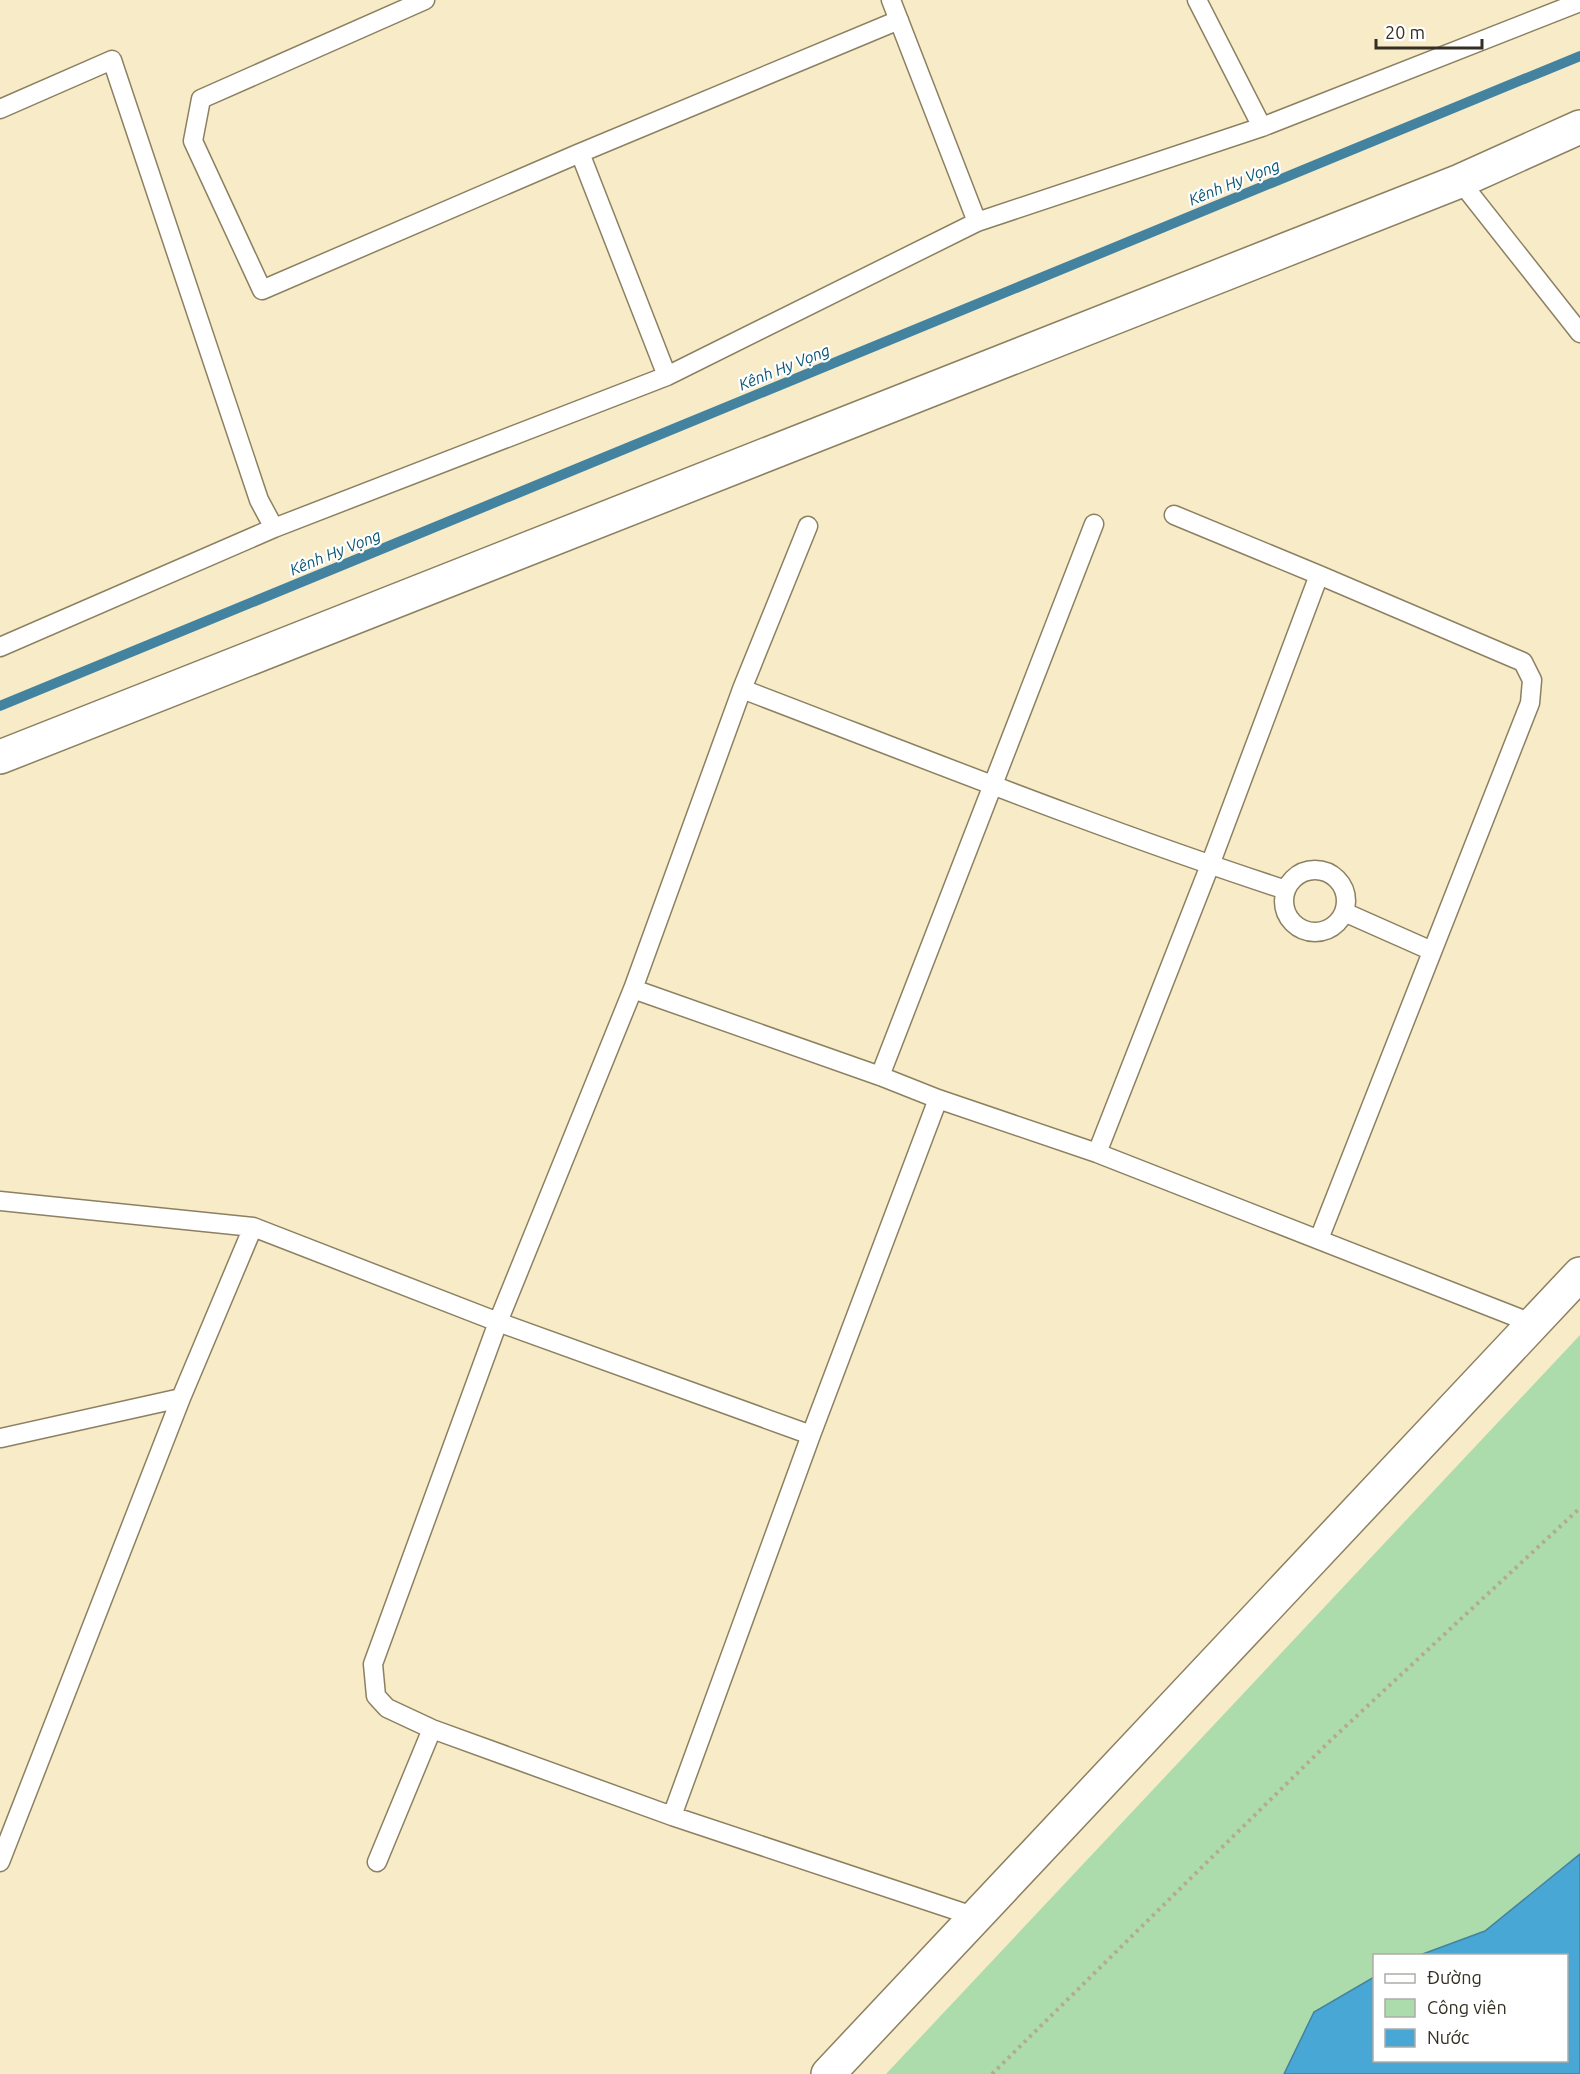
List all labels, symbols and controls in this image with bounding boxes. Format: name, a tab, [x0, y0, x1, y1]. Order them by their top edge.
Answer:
scale bar	[1376, 12, 1482, 50]
text: 20 m	[1385, 22, 1425, 42]
water label: Kênh Hy Vọng	[1186, 155, 1282, 208]
water label: Kênh Hy Vọng	[736, 340, 832, 393]
water label: Kênh Hy Vọng	[287, 525, 383, 578]
legend	[1373, 1954, 1568, 2062]
text: Đường	[1427, 1967, 1482, 1987]
text: Công viên	[1427, 1997, 1507, 2017]
text: Nước	[1427, 2027, 1469, 2047]

